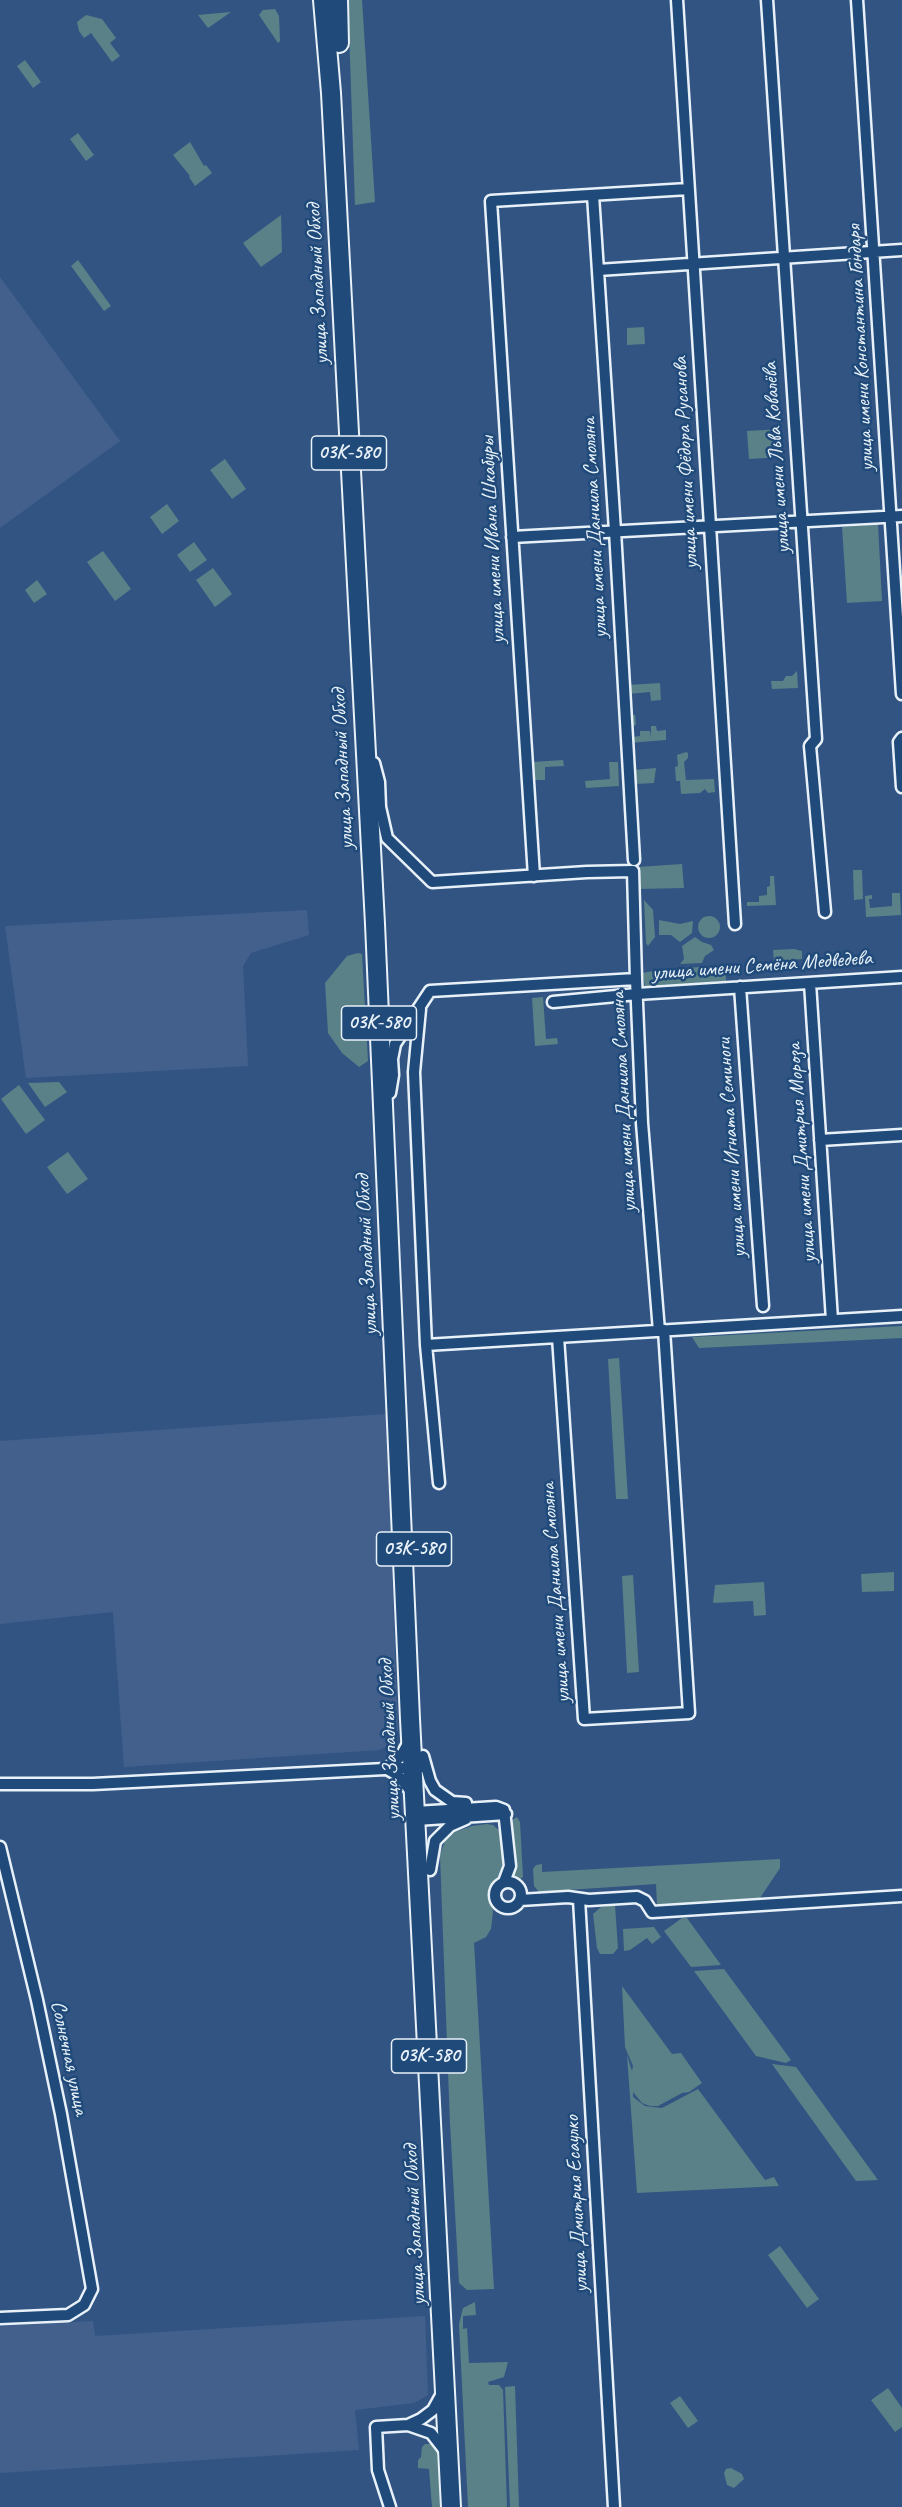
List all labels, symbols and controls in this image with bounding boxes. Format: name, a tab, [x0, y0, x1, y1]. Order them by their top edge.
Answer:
street label: улица Западный Обход	[301, 203, 335, 365]
street label: улица имени Константина Гондаря	[842, 224, 880, 472]
street label: улица имени Фёдора Русанова	[668, 356, 704, 570]
street label: улица имени Льва Ковалёва	[758, 361, 796, 555]
street label: улица имени Даниила Смоляна	[577, 417, 613, 639]
road number: 03К-580	[312, 436, 386, 470]
street label: улица имени Ивана Шкабуры	[475, 436, 511, 644]
street label: улица Западный Обход	[326, 688, 360, 850]
street label: улица имени Семёна Медведева	[651, 946, 873, 986]
street label: улица имени Даниила Смоляна	[606, 991, 642, 1213]
road number: 03К-580	[342, 1006, 416, 1040]
street label: улица имени Игната Семиноги	[712, 1037, 752, 1259]
street label: улица имени Дмитрия Мороза	[782, 1042, 822, 1264]
street label: улица Западный Обход	[350, 1174, 384, 1336]
street label: улица имени Даниила Смоляна	[536, 1482, 576, 1704]
road number: 03К-580	[376, 1532, 452, 1566]
street label: улица Западный Обход	[373, 1659, 407, 1821]
street label: Солнечная улица	[45, 1998, 93, 2118]
road number: 03К-580	[392, 2039, 466, 2073]
street label: улица Дмитрия Есаулко	[560, 2115, 594, 2293]
street label: улица Западный Обход	[398, 2144, 432, 2306]

